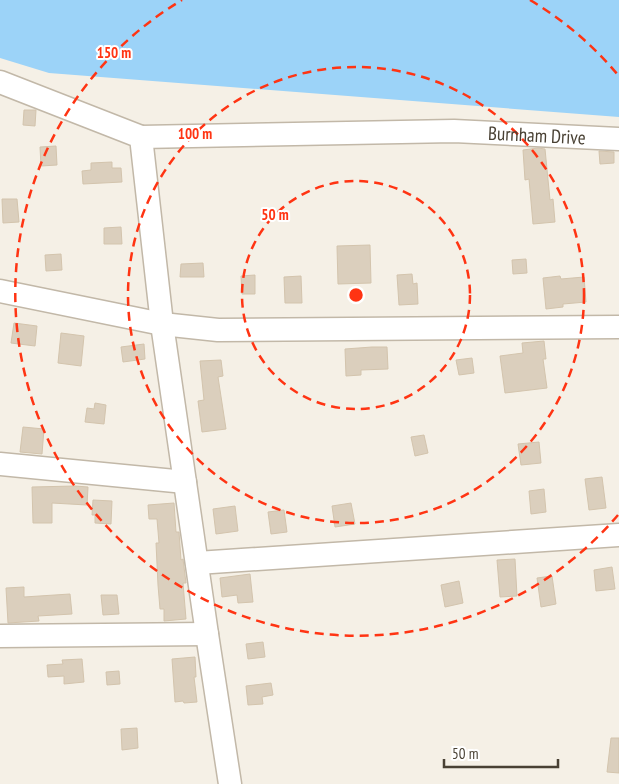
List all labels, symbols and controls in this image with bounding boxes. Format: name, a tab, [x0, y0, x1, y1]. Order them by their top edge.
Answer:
text: 150 m	[97, 43, 131, 62]
street label: Burnham Drive	[487, 121, 586, 149]
text: 100 m	[178, 124, 212, 143]
text: 50 m	[261, 205, 289, 224]
centre of rings	[347, 286, 365, 304]
scale bar	[444, 736, 558, 768]
text: 50 m	[452, 744, 478, 763]

